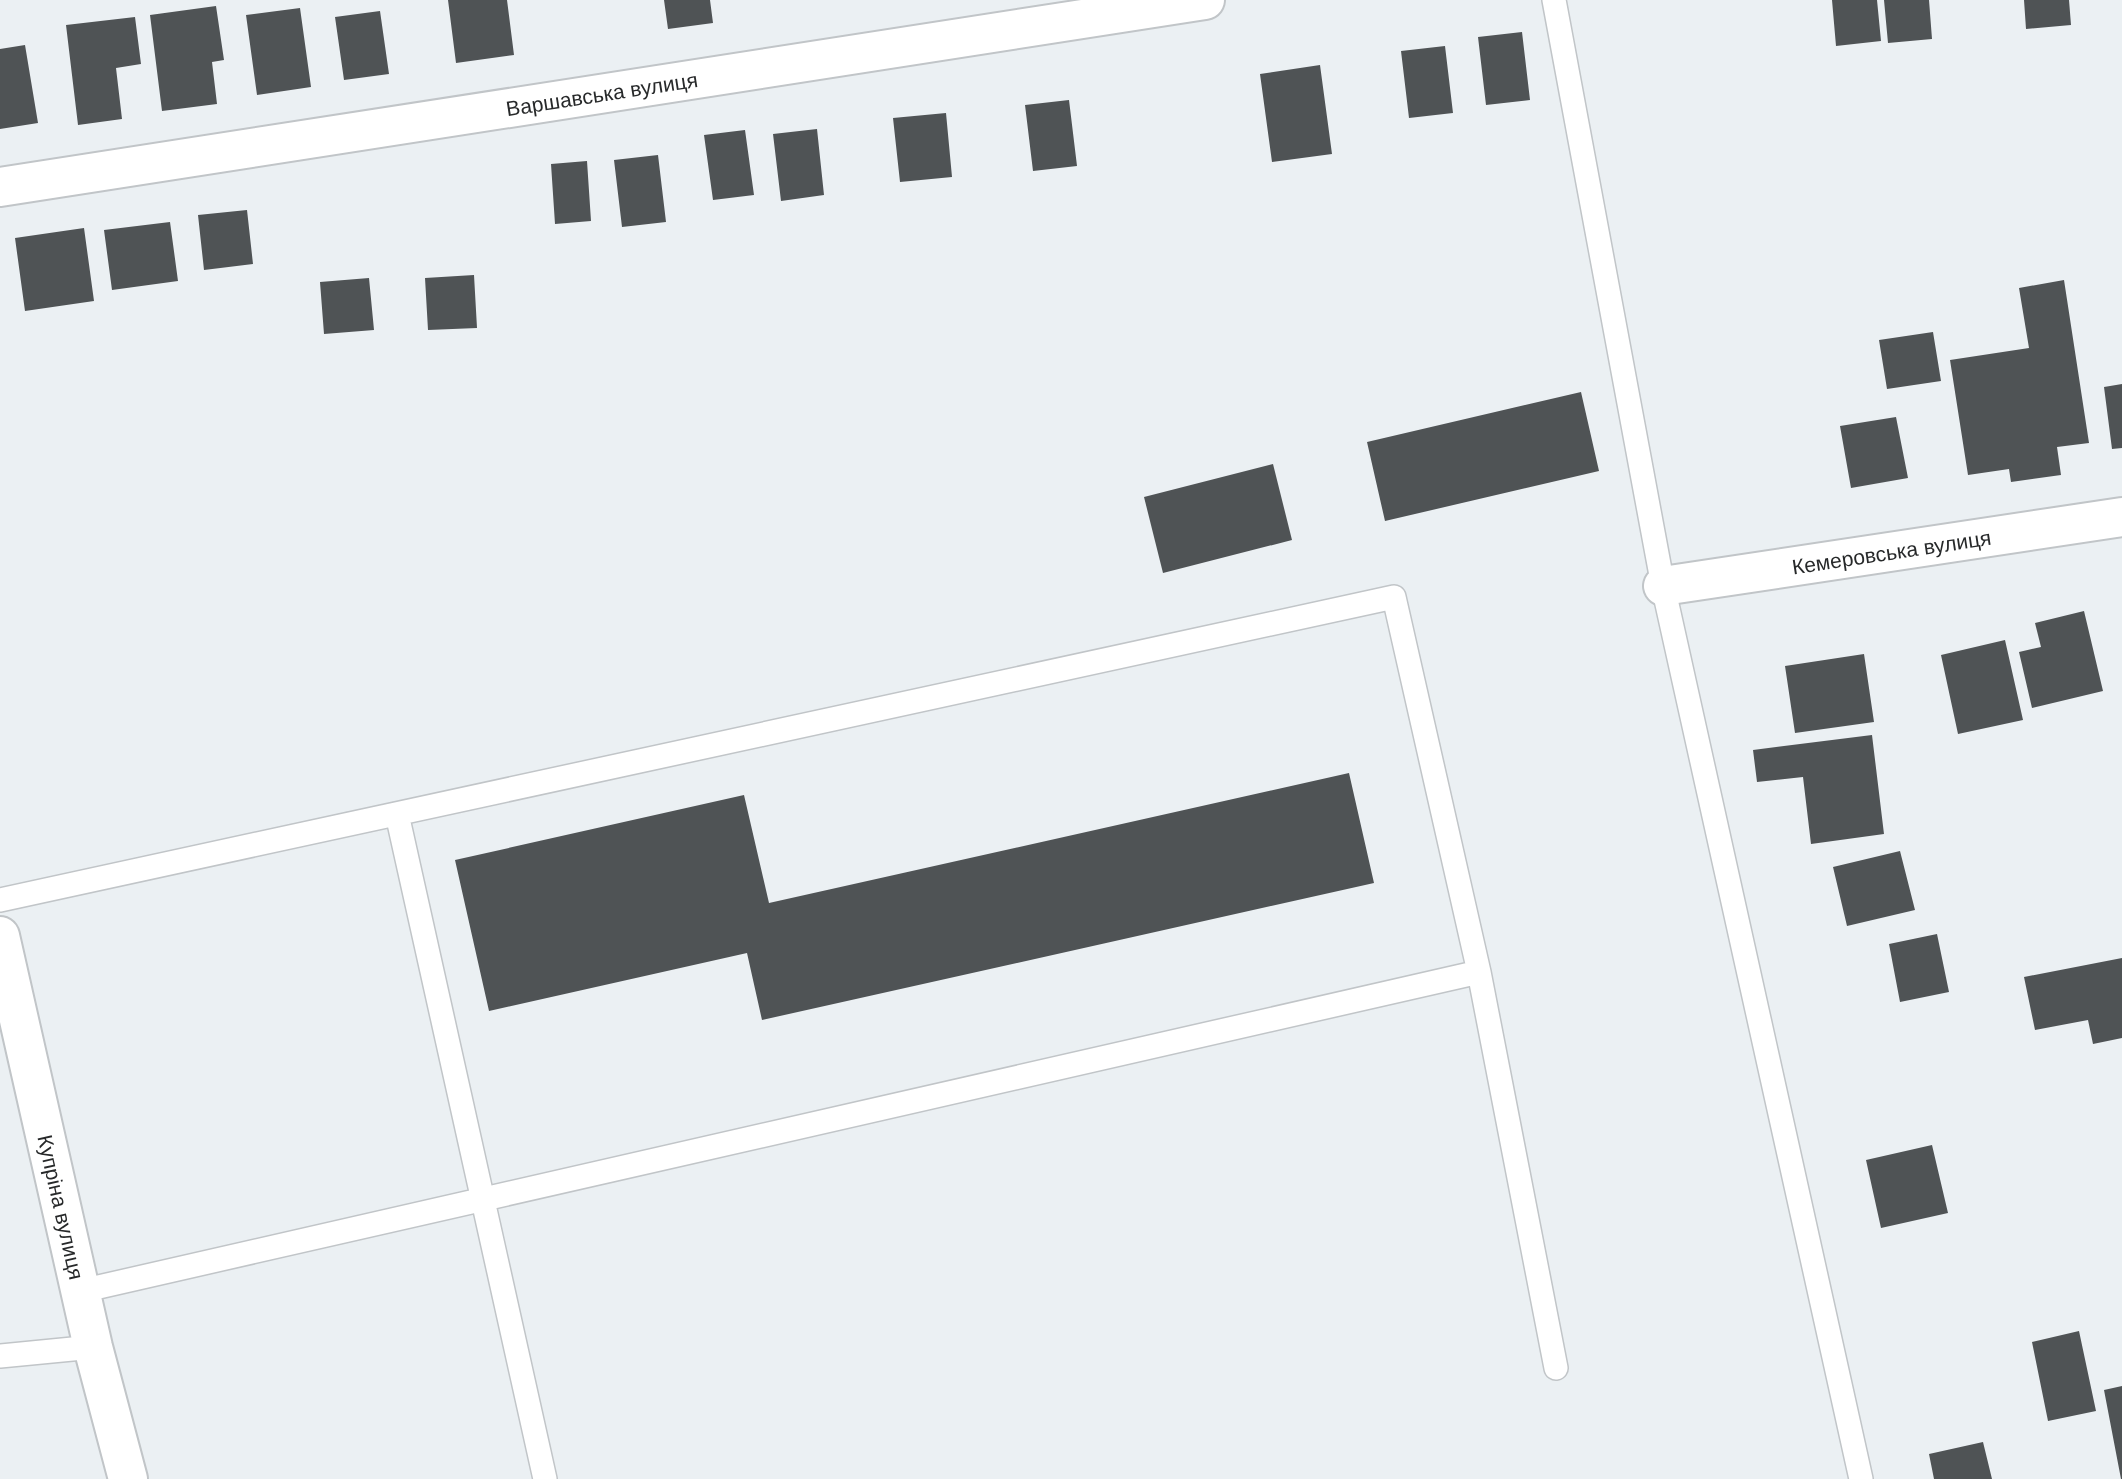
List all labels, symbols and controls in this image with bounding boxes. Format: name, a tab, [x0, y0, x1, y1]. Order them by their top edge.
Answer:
street label: Варшавська вулиця	[504, 67, 699, 120]
street label: Кемеровська вулиця	[1790, 525, 1993, 578]
street label: Купріна вулиця	[34, 1133, 89, 1282]

